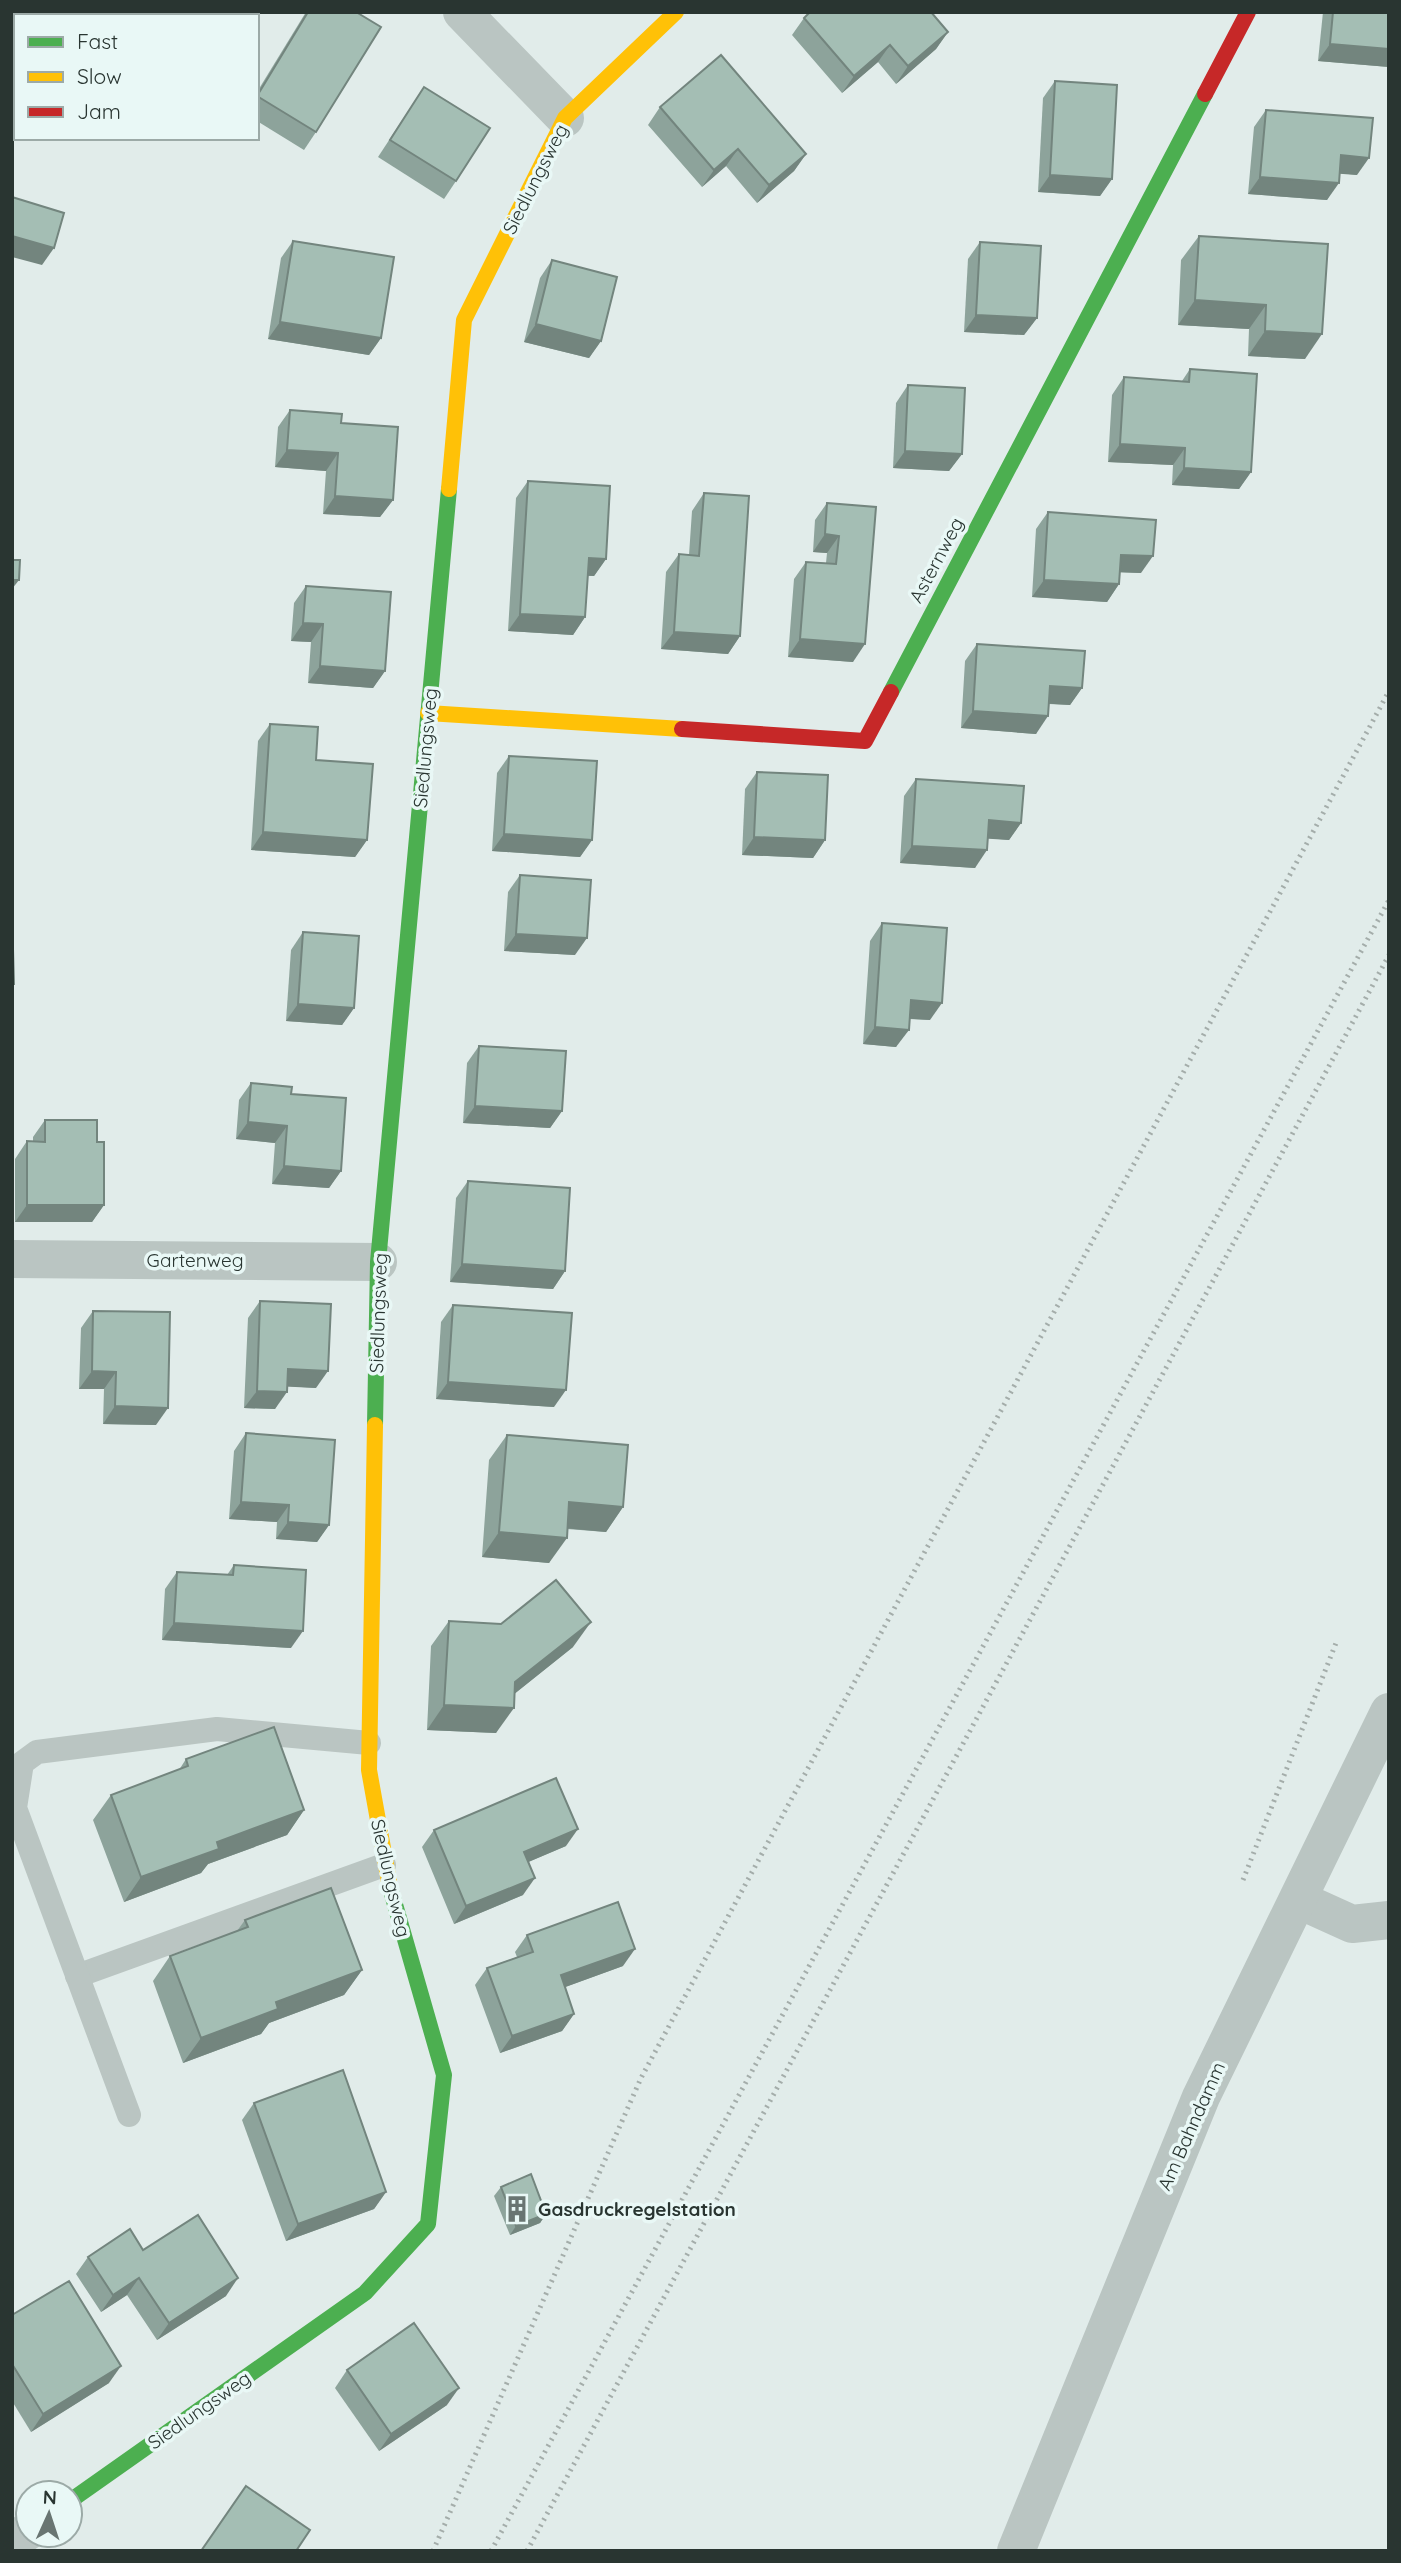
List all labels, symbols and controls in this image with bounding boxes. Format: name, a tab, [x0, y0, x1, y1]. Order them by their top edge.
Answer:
legend	[14, 14, 259, 140]
text: Fast	[77, 28, 118, 54]
text: Slow	[77, 63, 122, 89]
text: Jam	[77, 98, 121, 124]
street label: Siedlungsweg	[497, 120, 573, 238]
street label: Asternweg	[903, 513, 969, 607]
street label: Siedlungsweg	[408, 687, 442, 809]
street label: Gartenweg	[146, 1248, 244, 1272]
street label: Siedlungsweg	[364, 1252, 392, 1374]
street label: Siedlungsweg	[366, 1817, 416, 1939]
street label: Am Bahndamm	[1152, 2058, 1230, 2194]
building icon: Gasdruckregelstation	[502, 2194, 532, 2224]
place label: Gasdruckregelstation	[538, 2197, 736, 2221]
street label: Siedlungsweg	[143, 2366, 255, 2454]
north arrow	[14, 2479, 84, 2549]
text: N	[42, 2485, 57, 2509]

